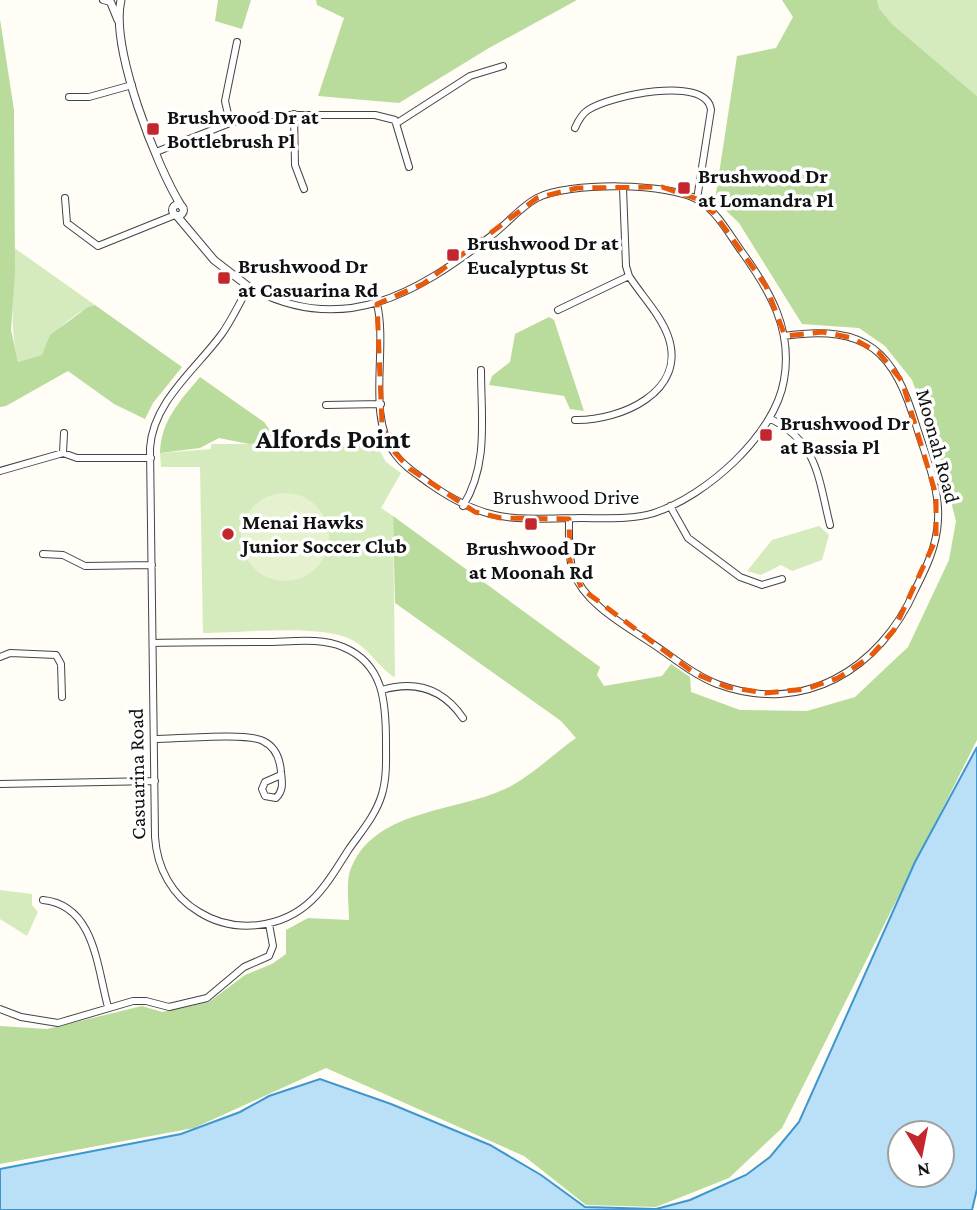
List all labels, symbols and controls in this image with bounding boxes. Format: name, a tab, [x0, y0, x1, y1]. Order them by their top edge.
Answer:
place label: Brushwood Dr at Bottlebrush Pl	[167, 105, 319, 153]
marker: Brushwood Dr at Bottlebrush Pl	[145, 121, 161, 137]
place label: Brushwood Dr at Lomandra Pl	[698, 164, 834, 212]
marker: Brushwood Dr at Lomandra Pl	[676, 180, 692, 196]
place label: Brushwood Dr at Eucalyptus St	[467, 231, 619, 279]
marker: Brushwood Dr at Eucalyptus St	[445, 247, 461, 263]
place label: Brushwood Dr at Casuarina Rd	[238, 254, 379, 302]
marker: Brushwood Dr at Casuarina Rd	[216, 270, 232, 286]
street label: Moonah Road	[911, 386, 965, 506]
place label: Brushwood Dr at Bassia Pl	[780, 411, 910, 459]
district label: Alfords Point	[255, 423, 411, 454]
marker: Brushwood Dr at Bassia Pl	[758, 427, 774, 443]
street label: Brushwood Drive	[493, 485, 639, 509]
place label: Menai Hawks Junior Soccer Club	[240, 510, 407, 558]
marker: Brushwood Dr at Moonah Rd	[523, 516, 539, 532]
marker: Menai Hawks Junior Soccer Club	[220, 526, 236, 542]
place label: Brushwood Dr at Moonah Rd	[466, 536, 596, 584]
street label: Casuarina Road	[124, 708, 150, 840]
north arrow	[886, 1119, 956, 1189]
text: N	[916, 1159, 932, 1182]

